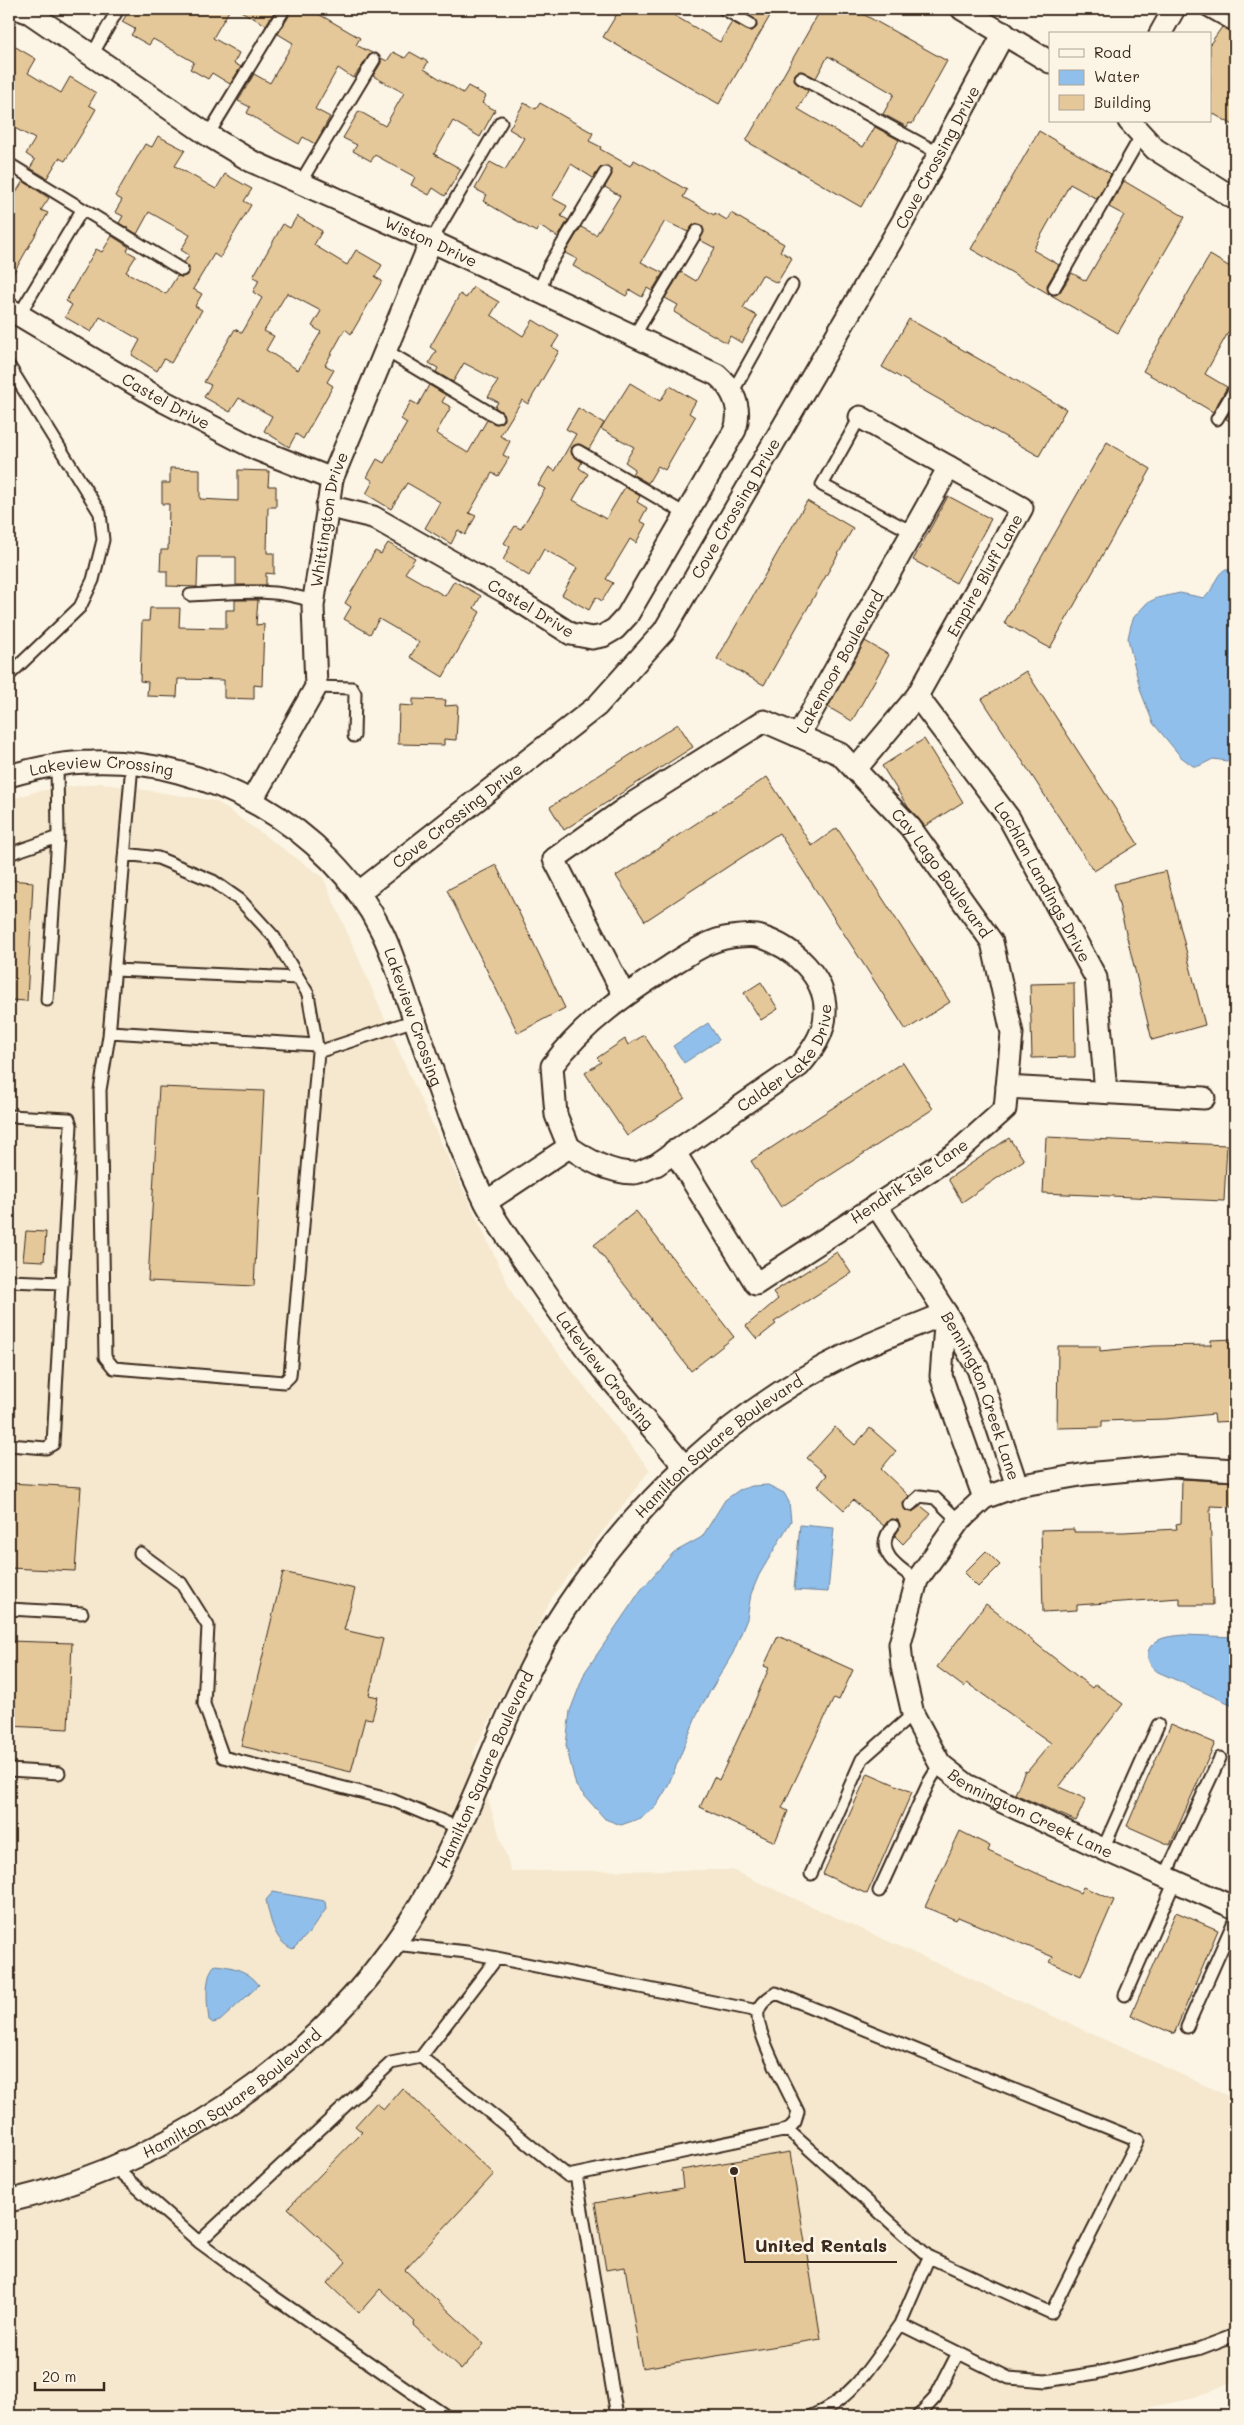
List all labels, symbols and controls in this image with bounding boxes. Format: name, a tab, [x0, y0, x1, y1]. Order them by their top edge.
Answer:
legend	[1049, 32, 1212, 122]
text: Road	[1094, 42, 1131, 62]
text: Water	[1094, 66, 1140, 86]
street label: Cove Crossing Drive	[890, 82, 984, 232]
text: Building	[1094, 92, 1151, 112]
street label: Wiston Drive	[382, 211, 481, 271]
street label: Castel Drive	[118, 368, 214, 433]
street label: Cove Crossing Drive	[686, 434, 784, 582]
street label: Whittington Drive	[305, 448, 352, 589]
street label: Empire Bluff Lane	[941, 510, 1027, 640]
street label: Castel Drive	[484, 573, 578, 642]
street label: Lakemoor Boulevard	[791, 587, 888, 737]
street label: Lakeview Crossing	[27, 751, 176, 781]
street label: Cove Crossing Drive	[388, 758, 526, 872]
street label: Lachlan Landings Drive	[990, 797, 1096, 966]
street label: Cay Lago Boulevard	[887, 803, 997, 942]
street label: Lakeview Crossing	[380, 945, 448, 1089]
street label: Calder Lake Drive	[732, 1004, 835, 1116]
street label: Hendrik Isle Lane	[846, 1133, 972, 1228]
street label: Lakeview Crossing	[552, 1307, 659, 1433]
street label: Bennington Creek Lane	[937, 1307, 1025, 1483]
street label: Hamilton Square Boulevard	[630, 1370, 806, 1522]
street label: Hamilton Square Boulevard	[431, 1667, 538, 1871]
street label: Bennington Creek Lane	[944, 1763, 1116, 1862]
street label: Hamilton Square Boulevard	[139, 2024, 325, 2162]
callout: United Rentals	[745, 2229, 897, 2262]
text: United Rentals	[755, 2233, 887, 2257]
scale bar	[35, 2360, 104, 2392]
text: 20 m	[42, 2366, 76, 2386]

